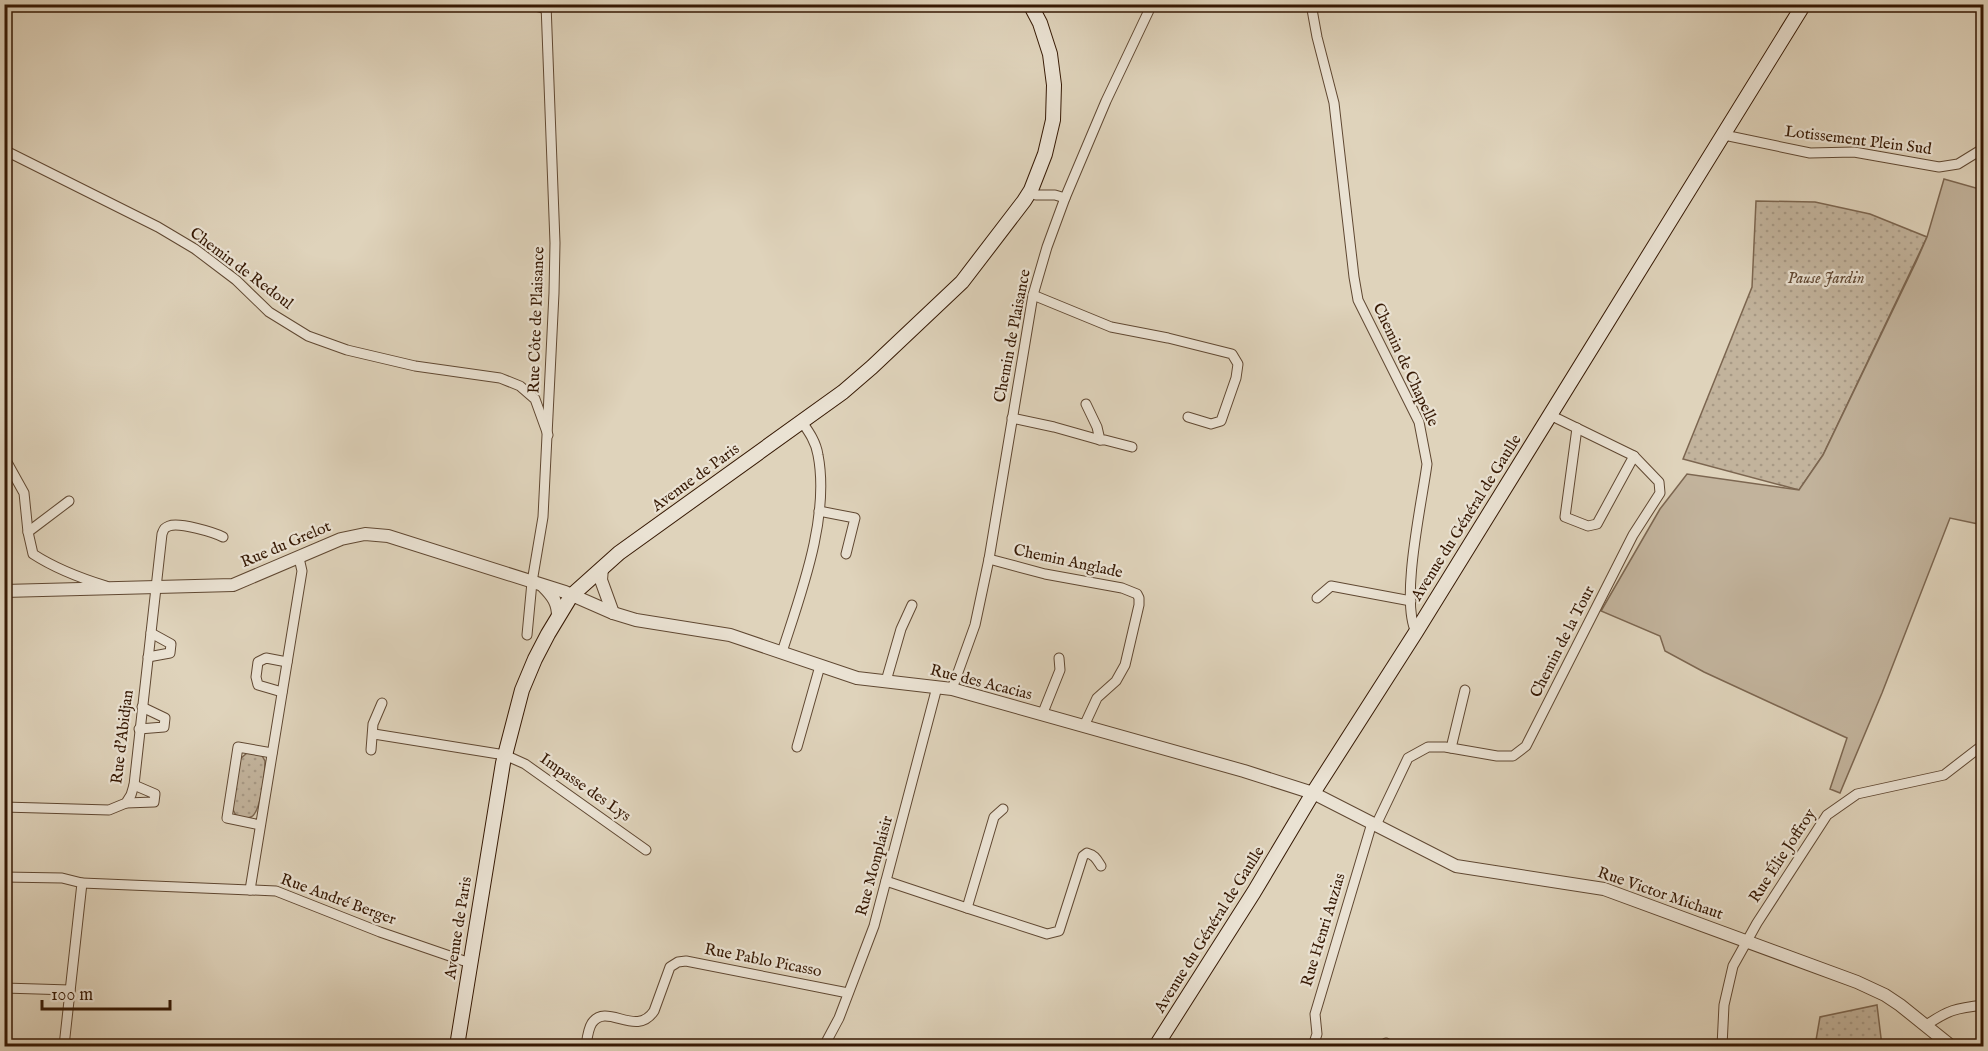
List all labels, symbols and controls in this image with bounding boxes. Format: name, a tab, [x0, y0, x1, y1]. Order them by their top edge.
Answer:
street label: Lotissement Plein Sud	[1783, 122, 1933, 160]
street label: Chemin de Redoul	[185, 224, 297, 315]
street label: Rue Côte de Plaisance	[524, 246, 550, 394]
street label: Chemin de Plaisance	[990, 268, 1036, 404]
park label: Pause Jardin	[1788, 269, 1864, 289]
street label: Chemin de Chapelle	[1368, 300, 1442, 430]
street label: Avenue du Général de Gaulle	[1407, 431, 1527, 606]
street label: Avenue de Paris	[647, 439, 744, 517]
street label: Rue du Grelot	[238, 517, 335, 573]
street label: Chemin Anglade	[1012, 541, 1124, 583]
street label: Chemin de la Tour	[1526, 583, 1600, 701]
street label: Rue des Acacias	[928, 661, 1034, 705]
street label: Rue d'Abidjan	[107, 688, 139, 785]
street label: Impasse des Lys	[536, 749, 635, 827]
street label: Rue Élie Joffroy	[1743, 804, 1821, 907]
street label: Rue Monplaisir	[852, 813, 898, 918]
street label: Avenue du Général de Gaulle	[1150, 843, 1270, 1018]
street label: Rue Victor Michaut	[1595, 863, 1726, 925]
street label: Rue André Berger	[277, 870, 399, 930]
street label: Rue Henri Auzias	[1297, 870, 1351, 989]
street label: Avenue de Paris	[441, 875, 477, 982]
street label: Rue Pablo Picasso	[703, 940, 824, 982]
scale bar	[42, 973, 170, 1011]
text: 100 m	[51, 984, 93, 1007]

